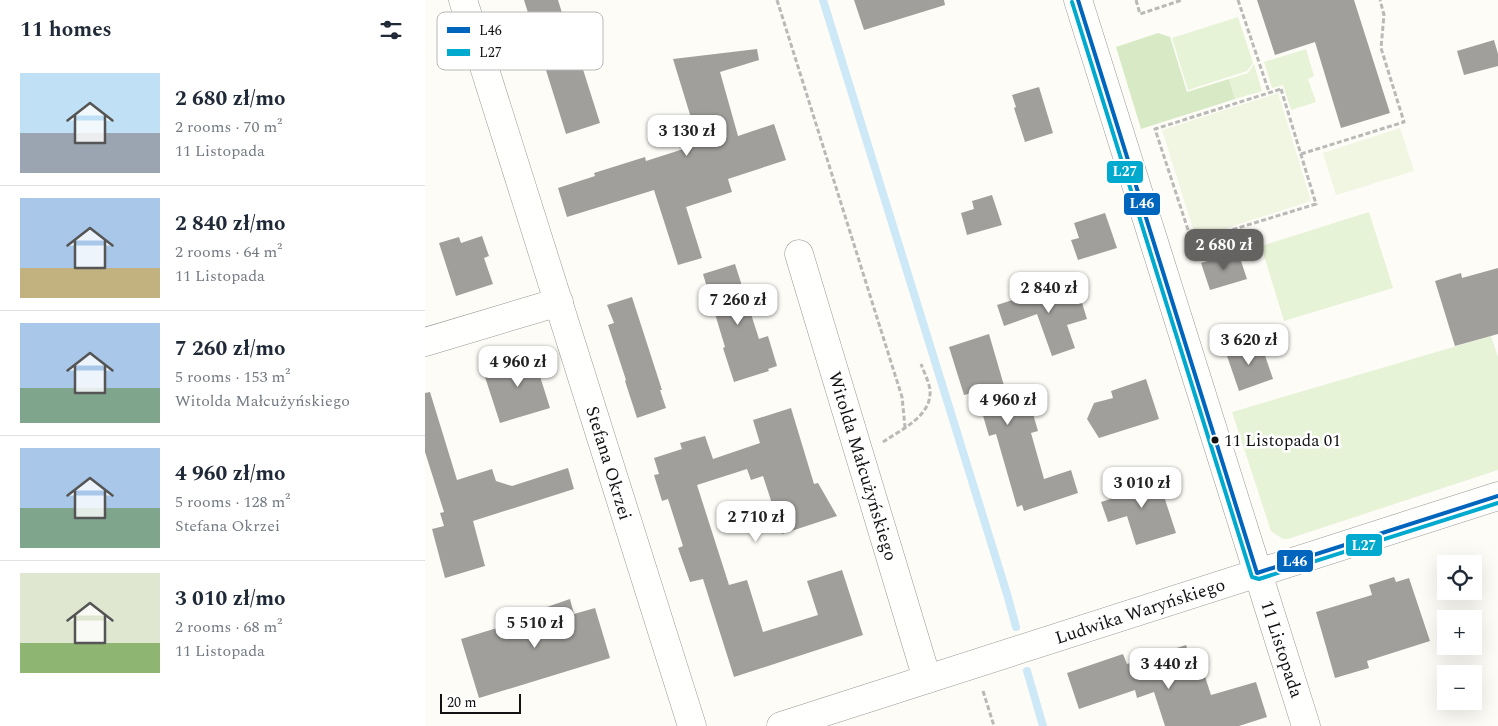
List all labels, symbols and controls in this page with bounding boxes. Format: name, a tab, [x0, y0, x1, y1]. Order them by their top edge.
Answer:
legend	[437, 12, 603, 70]
text: 11 homes	[20, 14, 112, 46]
icon: filters	[377, 16, 405, 44]
text: L46	[479, 20, 502, 41]
text: L27	[479, 42, 502, 63]
text: 2 680 zł/mo	[175, 83, 286, 115]
icon: home	[60, 93, 120, 153]
pin: 3 130 zł	[635, 114, 739, 157]
text: 2 rooms · 70 m²	[175, 115, 282, 139]
text: 3 130 zł	[658, 119, 716, 143]
text: 11 Listopada	[175, 139, 265, 163]
line badge: L27	[1106, 160, 1144, 184]
text: L27	[1113, 161, 1138, 182]
line badge: L46	[1123, 192, 1161, 216]
text: L46	[1130, 193, 1155, 214]
text: 2 840 zł/mo	[175, 208, 286, 240]
icon: home	[60, 218, 120, 278]
pin: 2 680 zł	[1172, 228, 1276, 271]
text: 2 680 zł	[1195, 233, 1253, 257]
text: 2 rooms · 64 m²	[175, 240, 282, 264]
text: 11 Listopada	[175, 264, 265, 288]
pin: 2 840 zł	[997, 272, 1101, 314]
text: 2 840 zł	[1020, 276, 1078, 300]
pin: 7 260 zł	[686, 284, 790, 326]
text: 7 260 zł	[709, 288, 767, 312]
pin: 3 620 zł	[1197, 324, 1301, 366]
text: 3 620 zł	[1220, 328, 1278, 352]
text: 7 260 zł/mo	[175, 333, 286, 365]
icon: home	[60, 343, 120, 403]
pin: 4 960 zł	[466, 346, 570, 388]
text: 4 960 zł	[489, 350, 547, 374]
text: 5 rooms · 153 m²	[175, 365, 290, 389]
street label: Witolda Małcużyńskiego	[821, 368, 904, 564]
pin: 4 960 zł	[956, 384, 1060, 426]
text: 4 960 zł	[979, 388, 1037, 412]
text: Witolda Małcużyńskiego	[175, 389, 350, 413]
street label: Stefana Okrzei	[578, 403, 639, 524]
place label: 11 Listopada 01	[1224, 428, 1341, 454]
marker: 11 Listopada 01	[1210, 435, 1220, 445]
text: 4 960 zł/mo	[175, 458, 286, 490]
pin: 3 010 zł	[1090, 466, 1194, 509]
icon: home	[60, 468, 120, 528]
text: 3 010 zł	[1113, 471, 1171, 495]
text: 5 rooms · 128 m²	[175, 490, 290, 514]
pin: 2 710 zł	[704, 500, 808, 543]
text: 2 710 zł	[727, 505, 785, 529]
text: Stefana Okrzei	[175, 514, 280, 538]
line badge: L27	[1345, 533, 1383, 557]
text: L27	[1352, 535, 1377, 556]
line badge: L46	[1276, 549, 1314, 573]
text: L46	[1283, 551, 1308, 572]
map controls	[1437, 555, 1482, 710]
button: locate	[1437, 555, 1482, 600]
street label: Ludwika Waryńskiego	[1052, 571, 1229, 652]
text: 3 010 zł/mo	[175, 583, 286, 615]
icon: home	[60, 593, 120, 653]
street label: 11 Listopada	[1253, 597, 1310, 702]
pin: 5 510 zł	[483, 606, 587, 649]
button: +	[1437, 610, 1482, 655]
text: 5 510 zł	[506, 611, 564, 635]
text: 2 rooms · 68 m²	[175, 615, 282, 639]
text: 11 Listopada	[175, 639, 265, 663]
pin: 3 440 zł	[1117, 648, 1221, 690]
text: 3 440 zł	[1140, 652, 1198, 676]
button: −	[1437, 665, 1482, 710]
scale bar	[440, 691, 521, 714]
text: 20 m	[447, 692, 477, 713]

